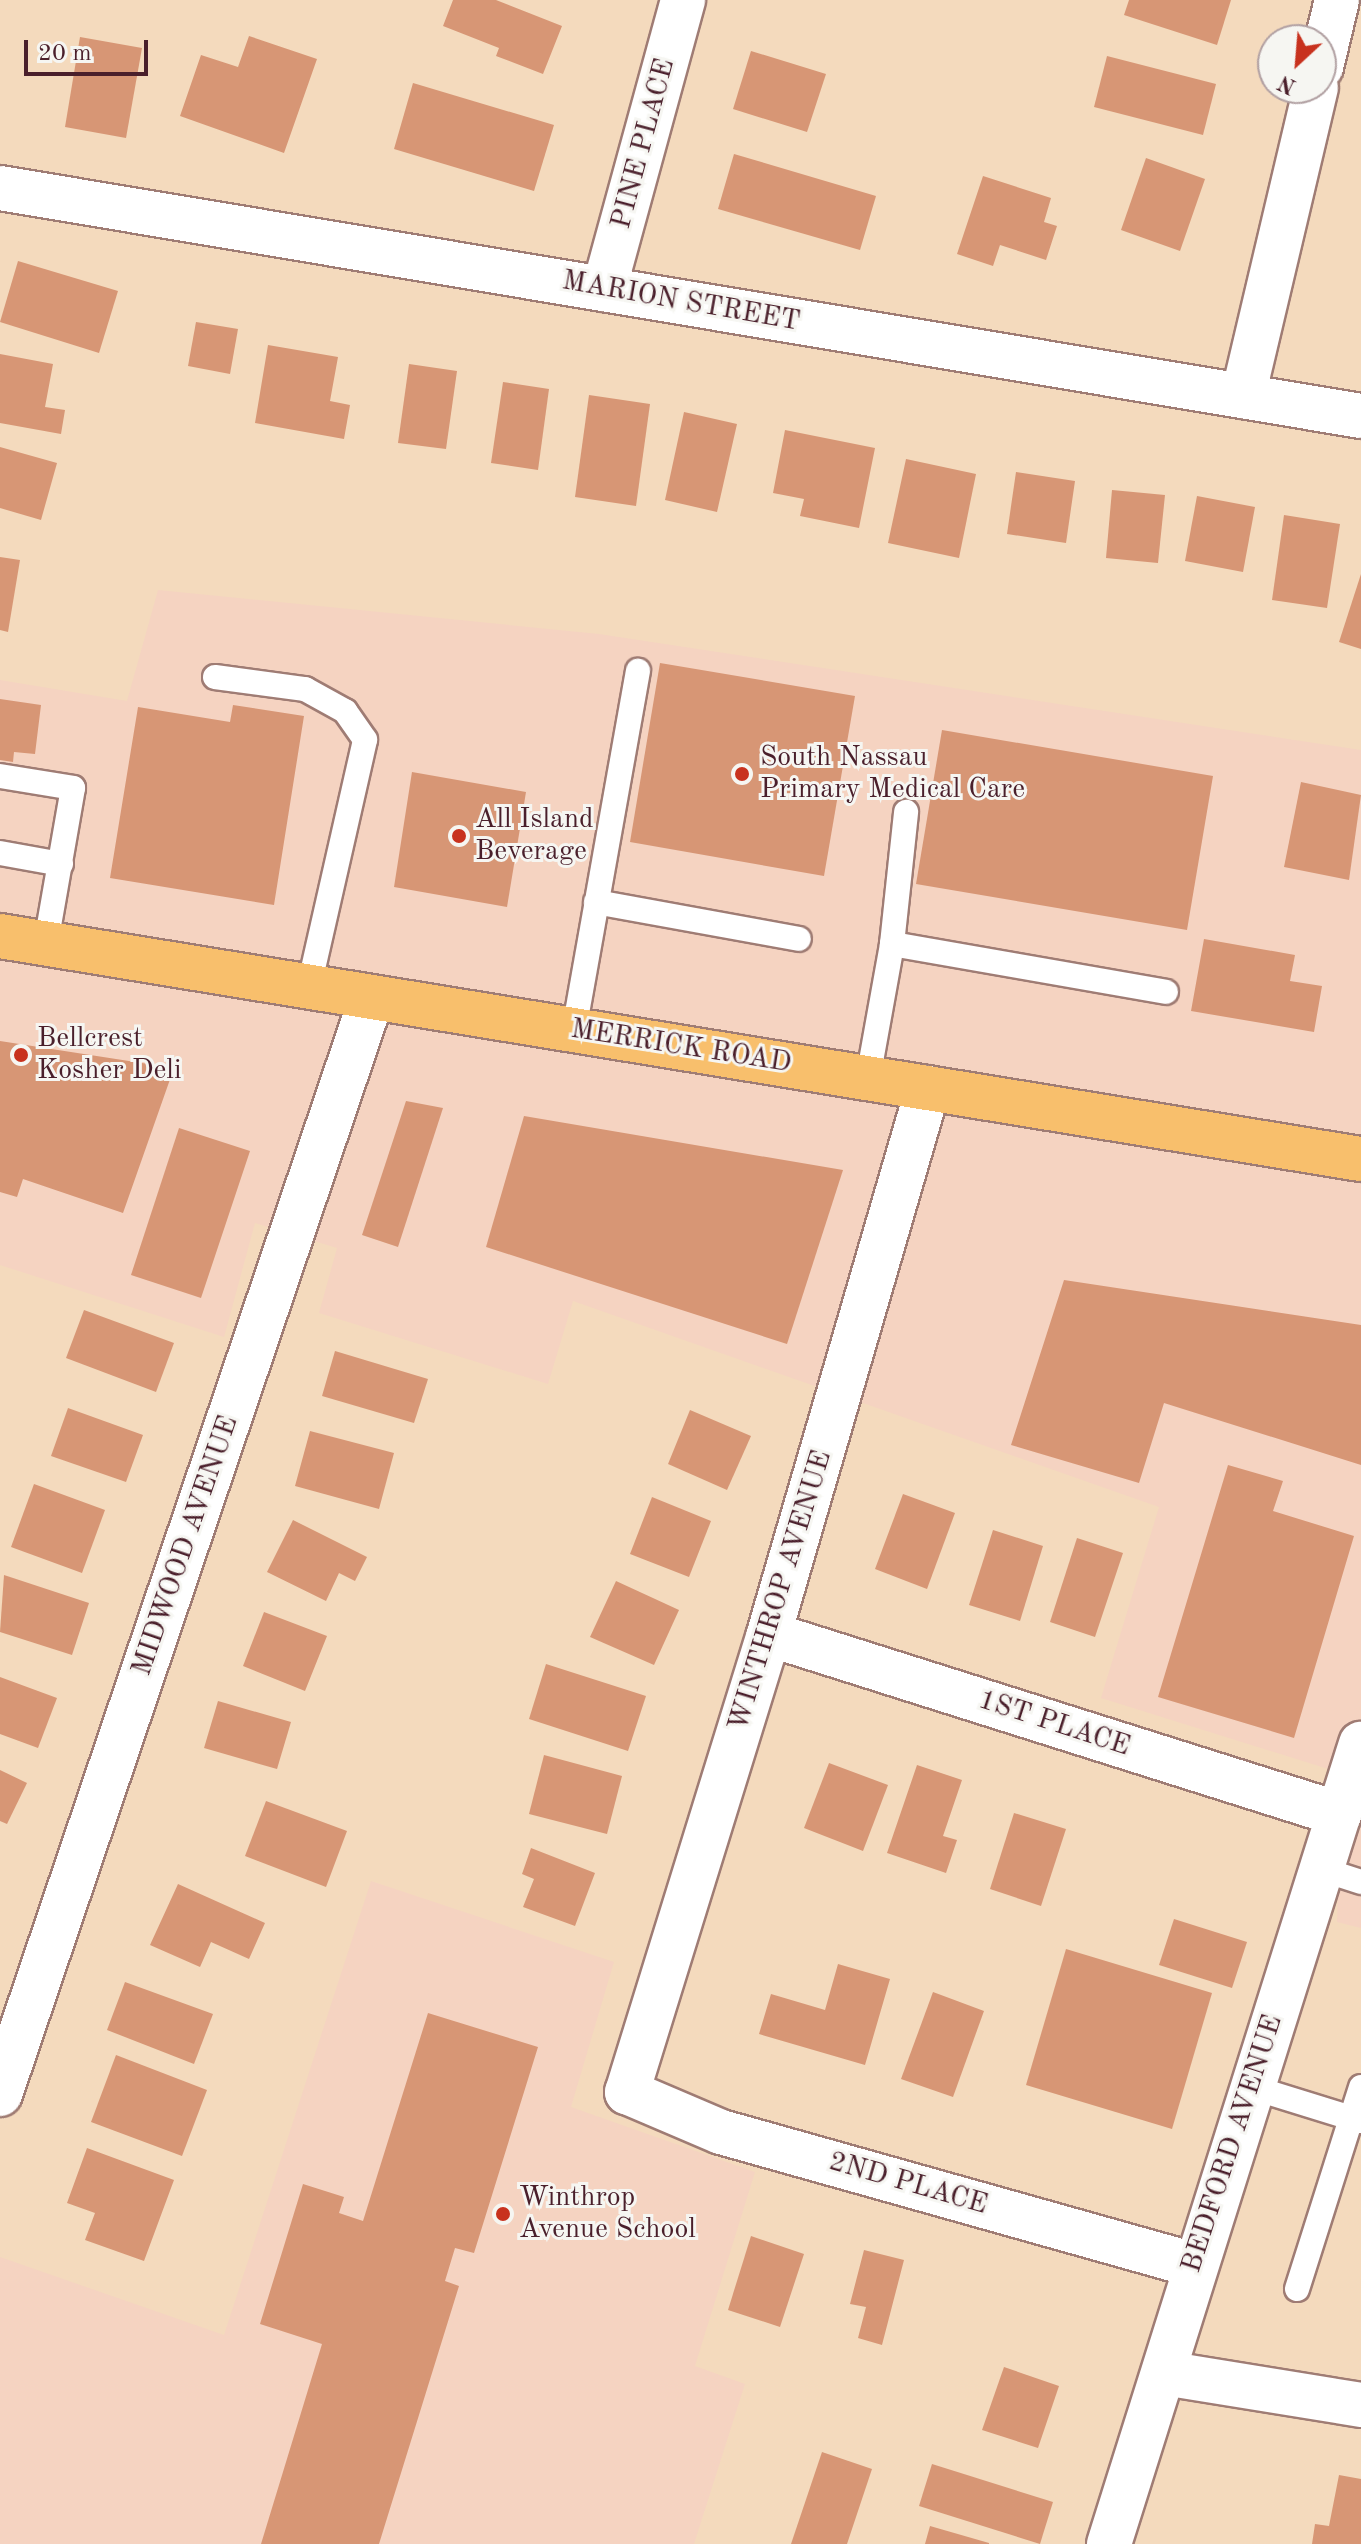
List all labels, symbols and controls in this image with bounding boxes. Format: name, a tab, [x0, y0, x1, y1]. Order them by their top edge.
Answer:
scale bar	[28, 24, 152, 74]
north arrow	[1257, 24, 1337, 104]
text: 20 m	[38, 42, 92, 66]
street label: PINE PLACE	[605, 55, 683, 233]
text: N	[1275, 70, 1300, 97]
street label: MARION STREET	[559, 265, 803, 339]
place label: South Nassau Primary Medical Care	[760, 741, 1025, 807]
marker: South Nassau Primary Medical Care	[731, 763, 753, 785]
place label: All Island Beverage	[475, 803, 594, 869]
marker: All Island Beverage	[450, 827, 468, 845]
street label: MERRICK ROAD	[568, 1013, 794, 1081]
place label: Bellcrest Kosher Deli	[37, 1022, 181, 1088]
marker: Bellcrest Kosher Deli	[12, 1046, 30, 1064]
street label: MIDWOOD AVENUE	[126, 1412, 246, 1680]
street label: WINTHROP AVENUE	[722, 1447, 840, 1735]
street label: 1ST PLACE	[974, 1684, 1134, 1764]
street label: BEDFORD AVENUE	[1175, 2011, 1291, 2277]
street label: 2ND PLACE	[825, 2145, 991, 2223]
place label: Winthrop Avenue School	[519, 2181, 696, 2247]
marker: Winthrop Avenue School	[494, 2205, 512, 2223]

